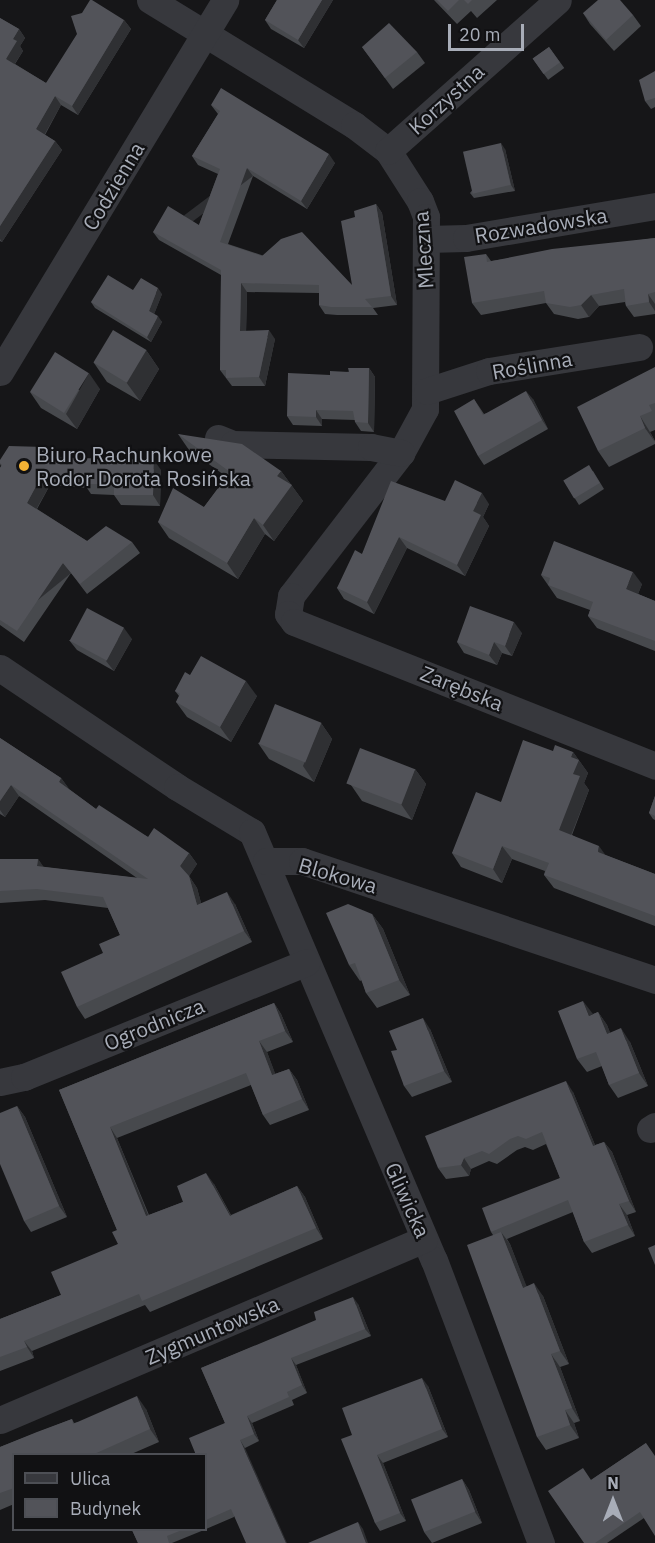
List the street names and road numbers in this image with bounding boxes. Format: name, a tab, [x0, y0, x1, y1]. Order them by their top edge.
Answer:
street label: Korzystna	[403, 59, 489, 139]
street label: Codzienna	[77, 137, 149, 235]
street label: Rozwadowska	[473, 202, 609, 248]
street label: Mleczna	[408, 210, 438, 290]
street label: Roślinna	[490, 346, 574, 384]
street label: Zarębska	[417, 660, 507, 716]
street label: Blokowa	[296, 852, 380, 898]
street label: Ogrodnicza	[100, 992, 208, 1056]
street label: Gliwicka	[380, 1158, 436, 1242]
street label: Zygmuntowska	[141, 1291, 283, 1369]

